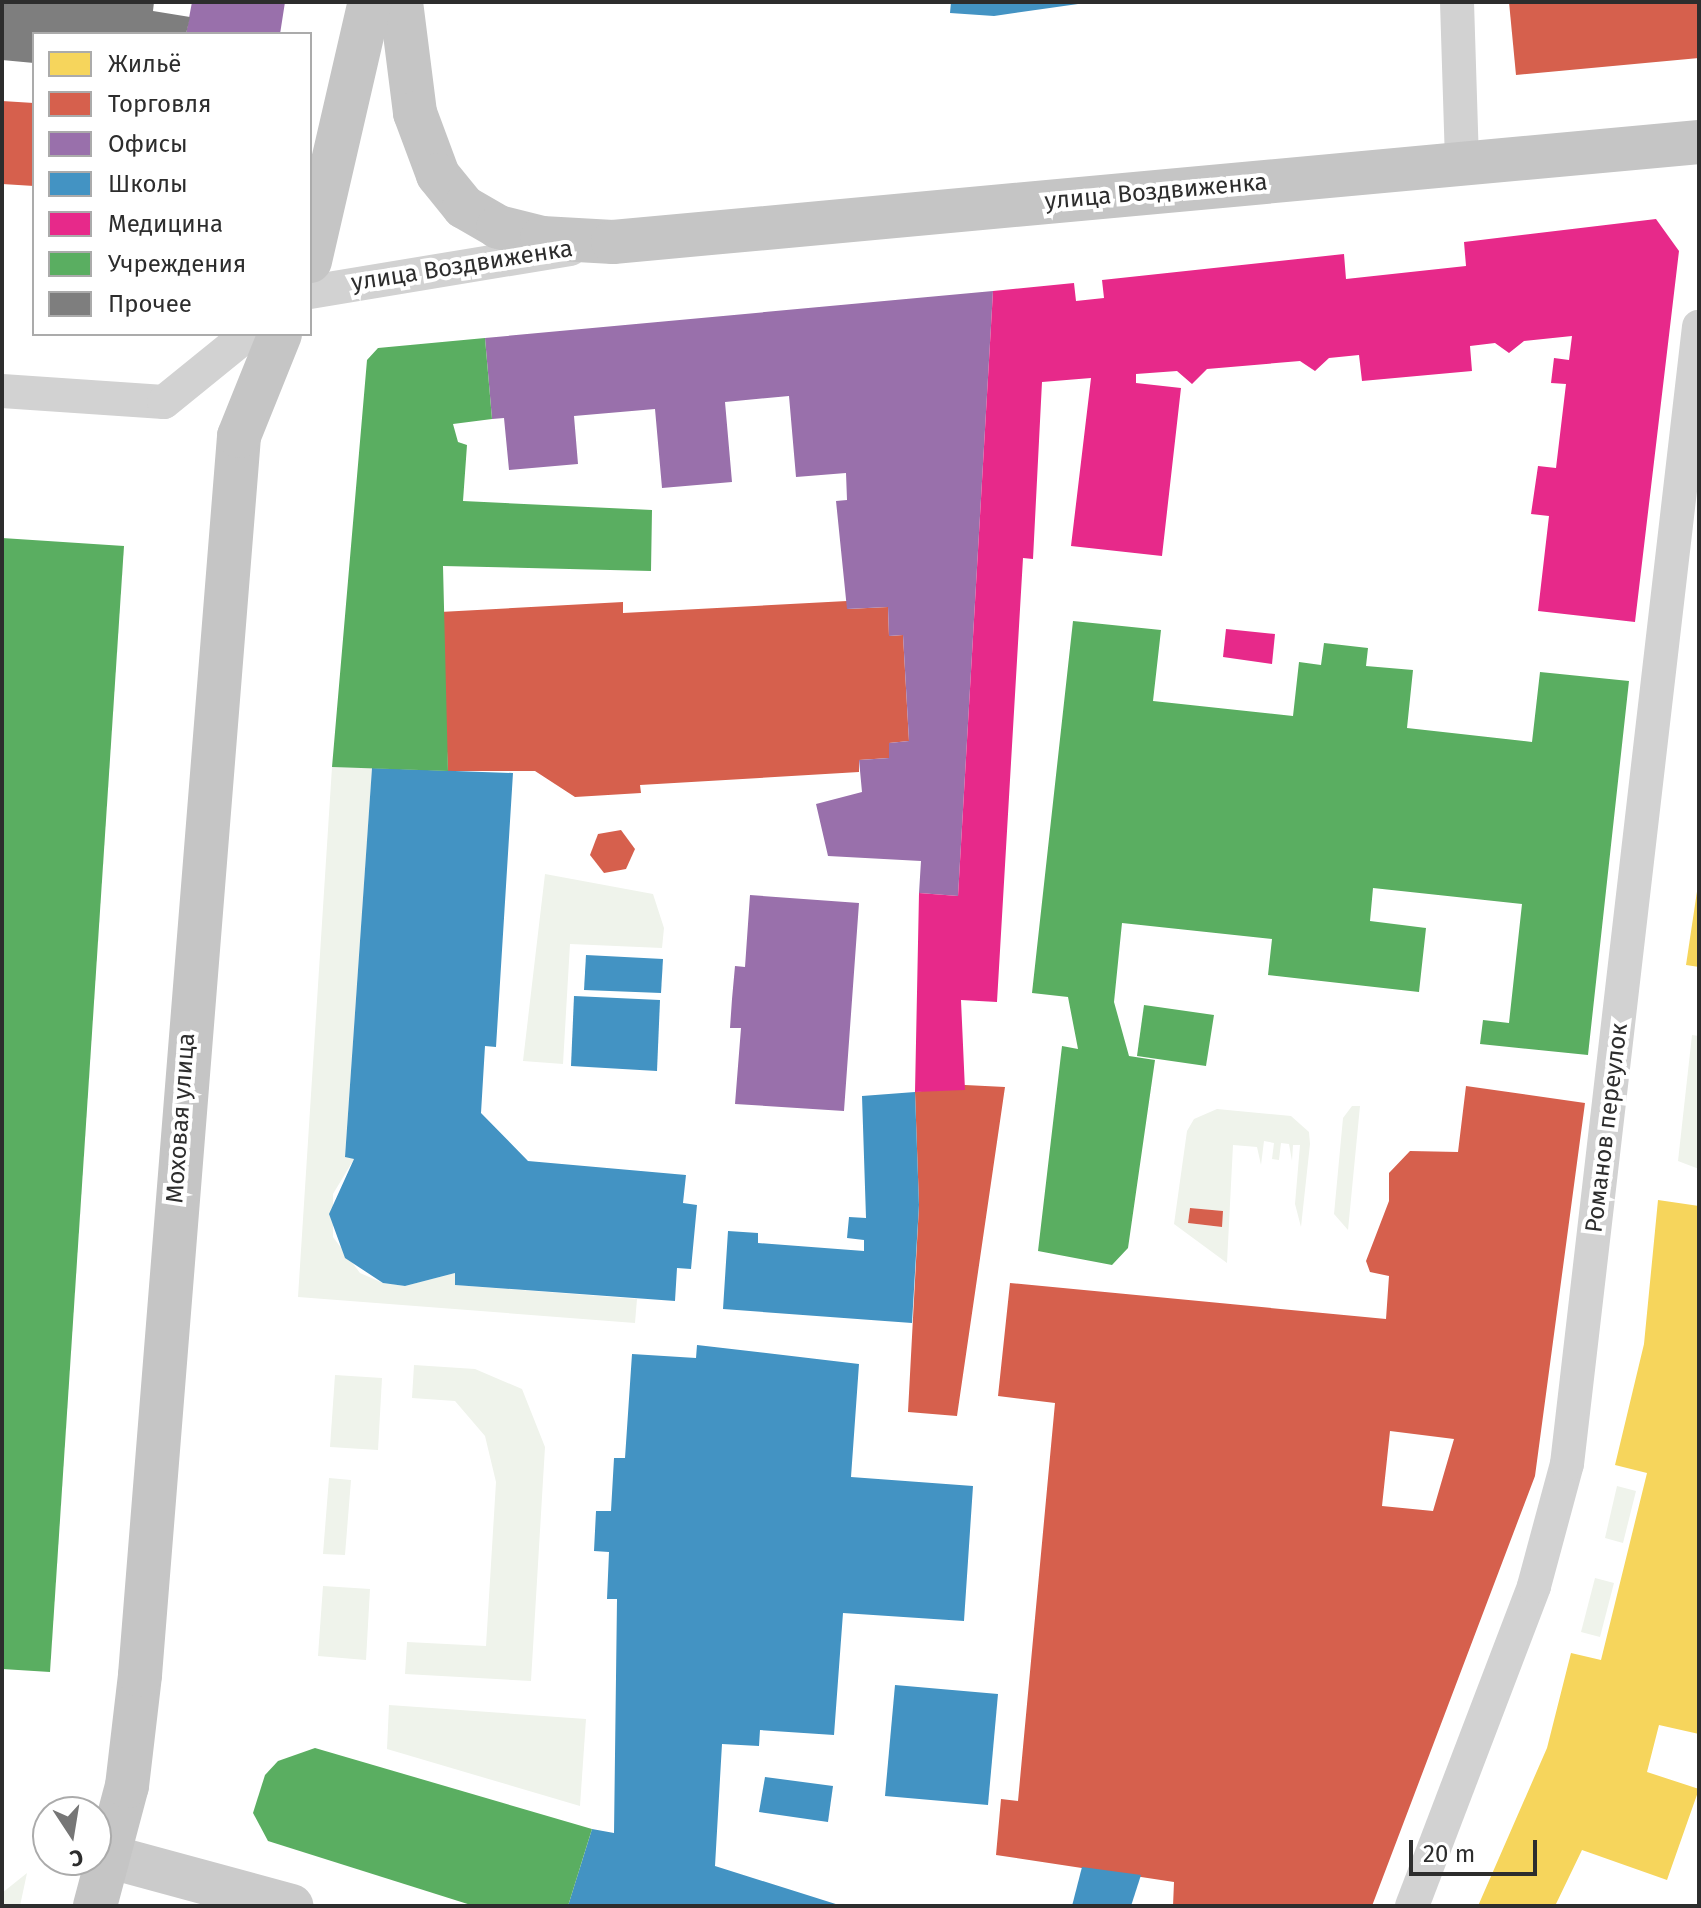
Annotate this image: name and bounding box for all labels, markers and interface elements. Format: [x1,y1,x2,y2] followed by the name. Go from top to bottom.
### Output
[32,32,312,336] legend
[108,50,181,78] text: Жильё
[108,90,211,118] text: Торговля
[108,130,188,158] text: Офисы
[1043,168,1269,216] street label: улица Воздвиженка
[108,170,188,198] text: Школы
[108,210,223,238] text: Медицина
[349,234,575,298] street label: улица Воздвиженка
[108,250,246,278] text: Учреждения
[108,290,192,318] text: Прочее
[1580,1022,1634,1234] street label: Романов переулок
[161,1032,201,1204] street label: Моховая улица
[32,1796,112,1876] north arrow
[1413,1824,1541,1874] scale bar
[1423,1840,1475,1868] text: 20 m
[68,1843,86,1873] text: С

